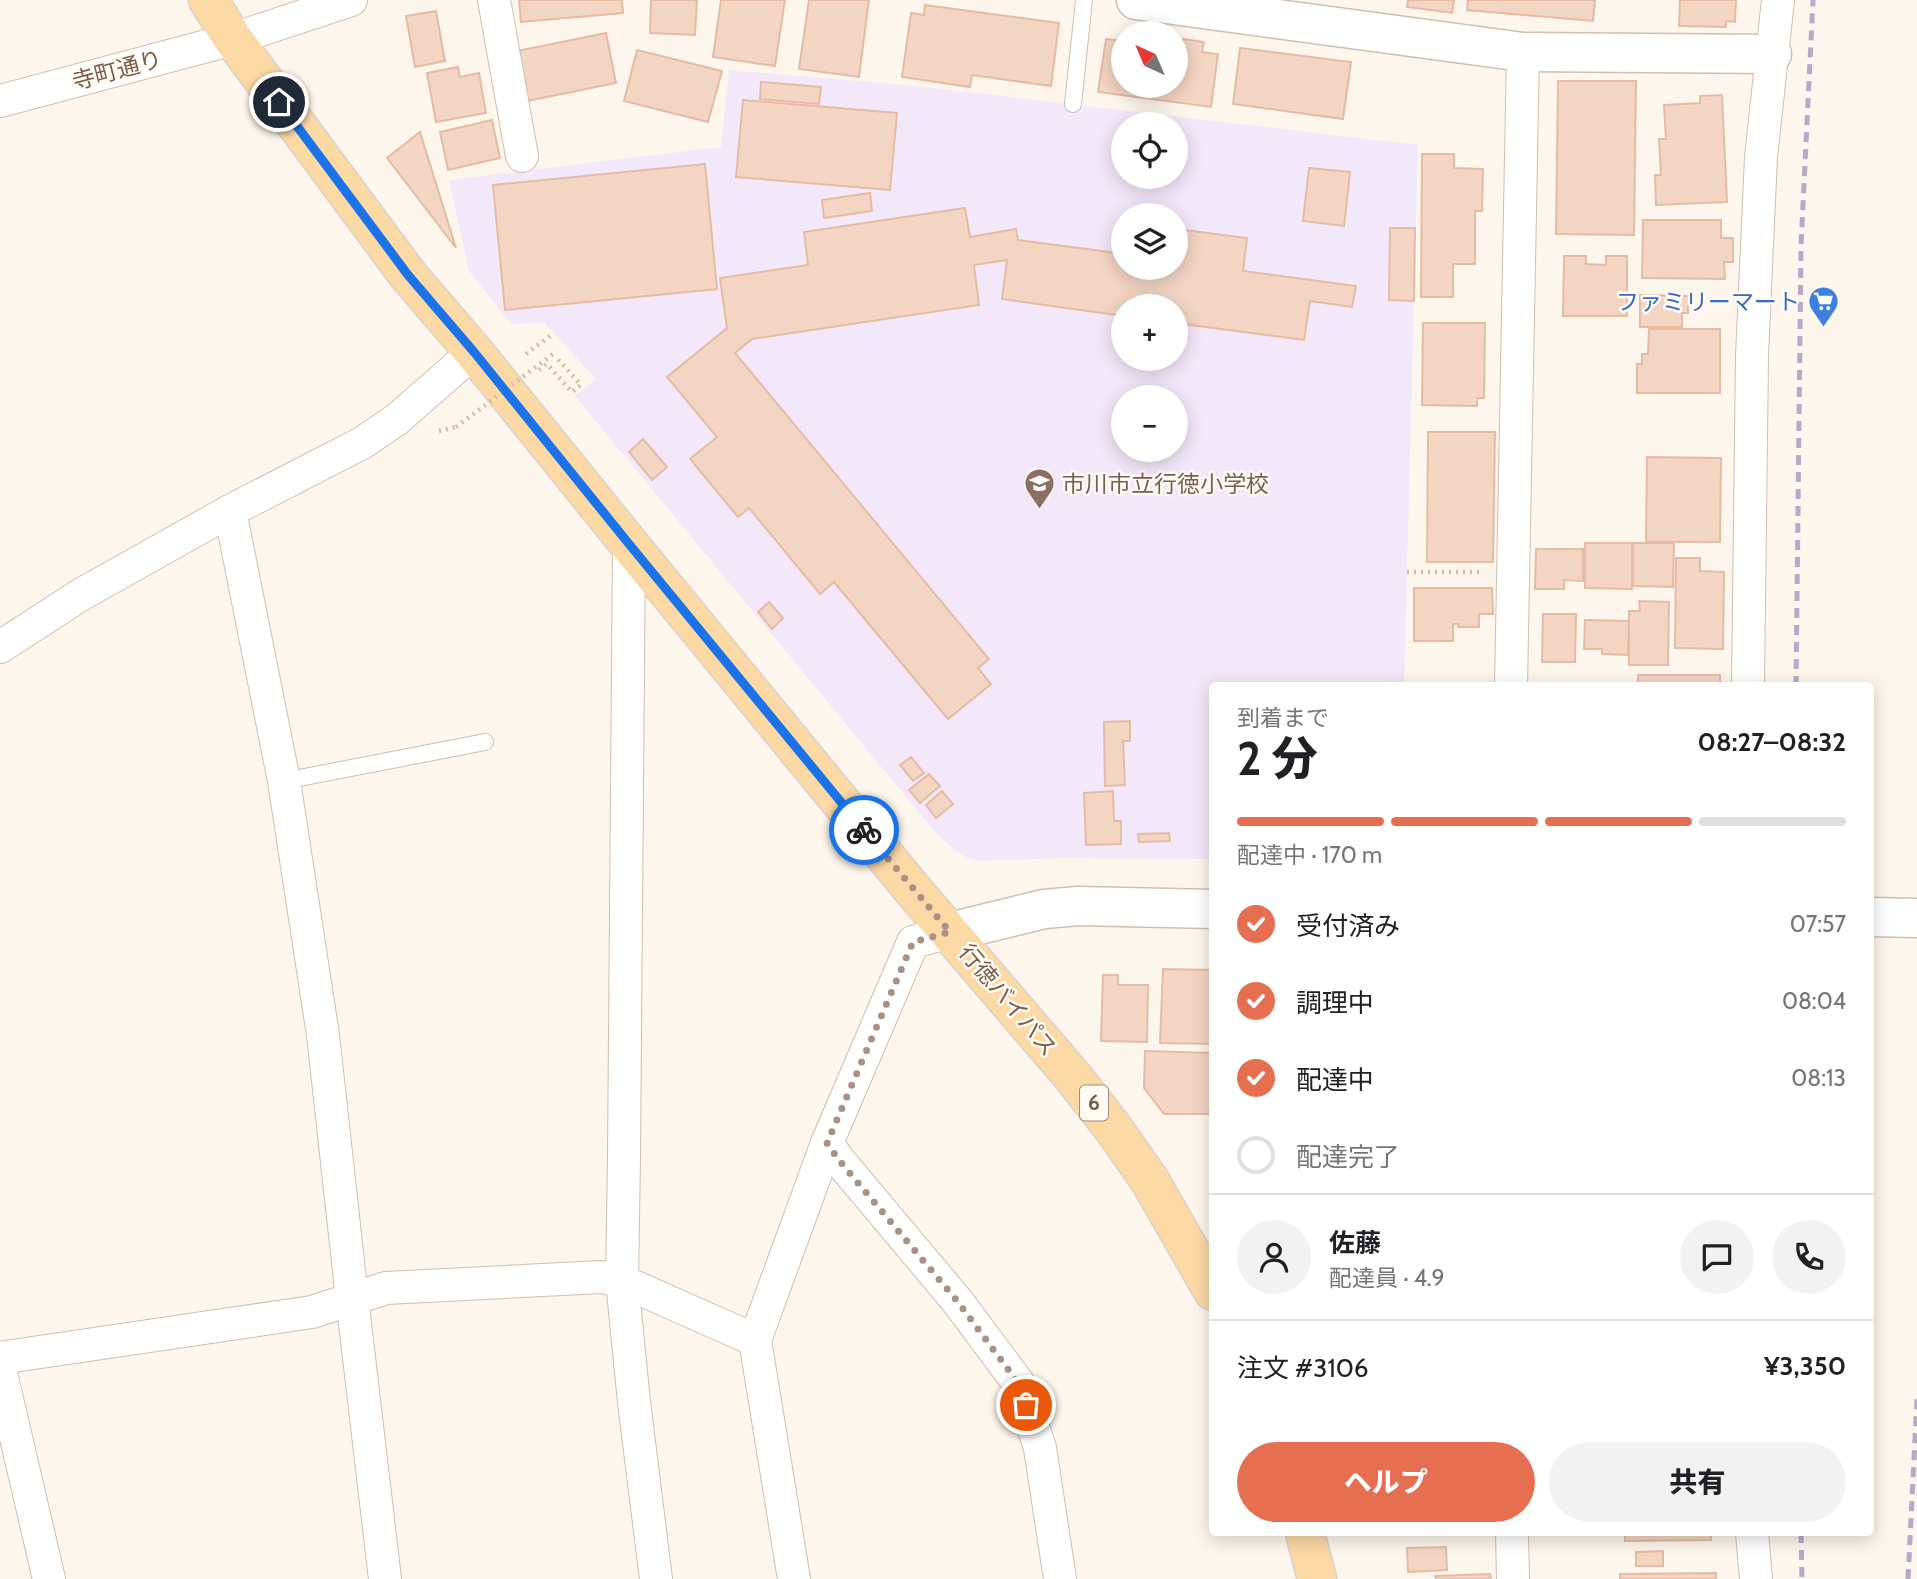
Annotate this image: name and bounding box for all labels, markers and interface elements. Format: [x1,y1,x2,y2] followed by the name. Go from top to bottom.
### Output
[1111,21,1188,98] north arrow
[1111,21,1188,462] map controls
[69,45,165,95] street label: 寺町通り
[249,72,309,132] pin
[260,83,298,121] icon: home
[1111,112,1188,189] button: locate
[1111,203,1188,280] button: layers
[1806,285,1840,329] supermarket icon: ファミリーマート
[1616,288,1800,316] place label: ファミリーマート
[1111,294,1188,371] button: +
[1111,385,1188,462] button: −
[1022,467,1056,511] school or university icon: 市川市立行徳小学校
[1062,470,1269,498] place label: 市川市立行徳小学校
[1237,704,1329,732] text: 到着まで
[1698,726,1846,758] text: 08:27–08:32
[1237,731,1318,787] text: 2 分
[829,795,899,865] courier
[845,811,883,849] icon: bike
[1237,841,1382,869] text: 配達中 · 170 m
[1237,905,1275,943] icon: check
[1296,910,1400,942] text: 受付済み
[1790,910,1846,938] text: 07:57
[953,938,1063,1062] street label: 行徳バイパス
[1237,982,1275,1020] icon: check
[1296,987,1374,1019] text: 調理中
[1782,987,1846,1015] text: 08:04
[1237,1059,1275,1097] icon: check
[1296,1064,1374,1096] text: 配達中
[1791,1064,1846,1092] text: 08:13
[1080,1086,1108,1120] road number: 6
[1296,1141,1400,1173] text: 配達完了
[1237,1220,1311,1294] button: person
[1680,1220,1754,1294] button: chat
[1772,1220,1846,1294] button: phone
[1329,1227,1381,1259] text: 佐藤
[1329,1264,1445,1292] text: 配達員 · 4.9
[1764,1350,1846,1382] text: ¥3,350
[1237,1352,1369,1384] text: 注文 #3106
[996,1375,1056,1435] pin
[1007,1386,1045,1424] icon: bag
[1237,1442,1535,1522] button: ヘルプ
[1549,1442,1846,1522] button: 共有

